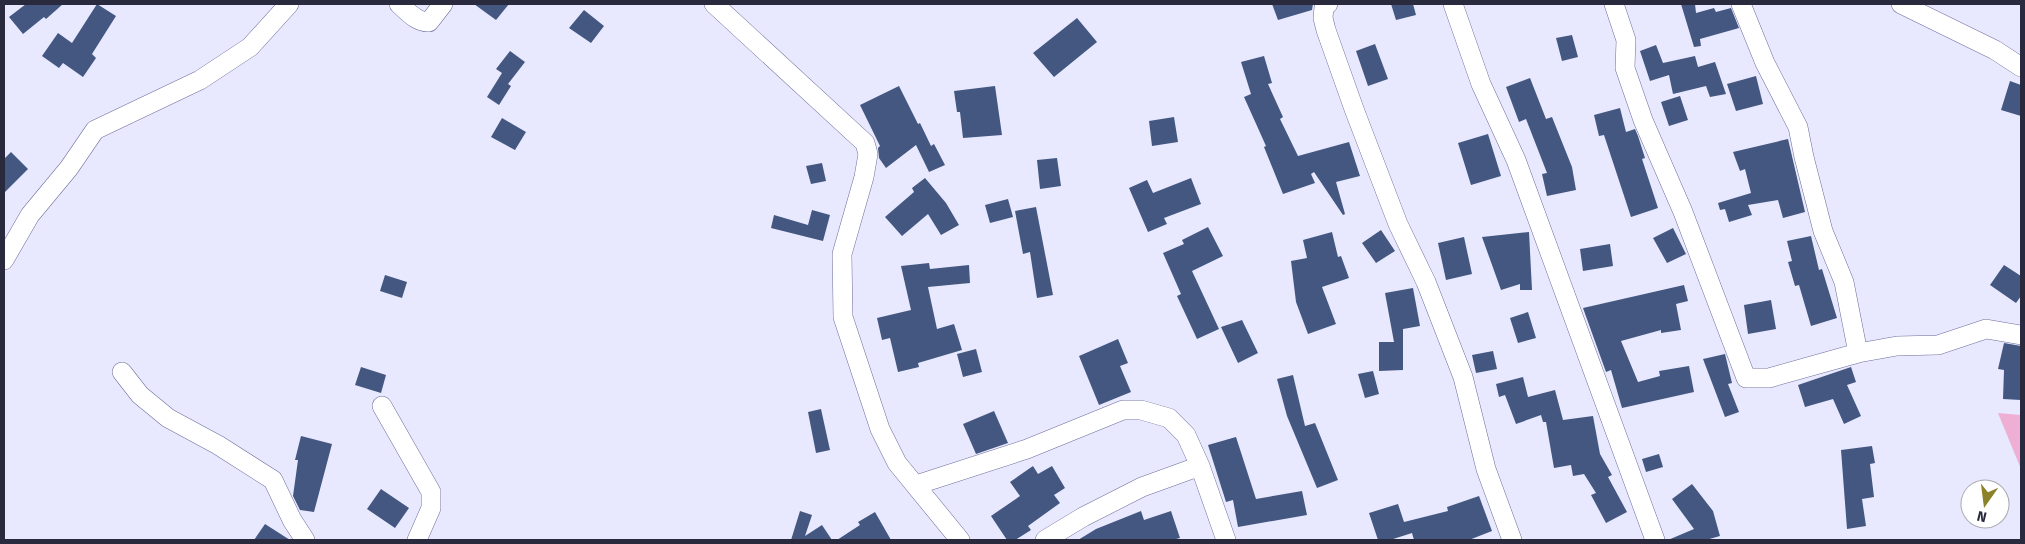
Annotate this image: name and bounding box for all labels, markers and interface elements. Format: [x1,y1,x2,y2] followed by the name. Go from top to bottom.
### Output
[1960,479,2010,529] north arrow
[1975,507,1989,526] text: N

